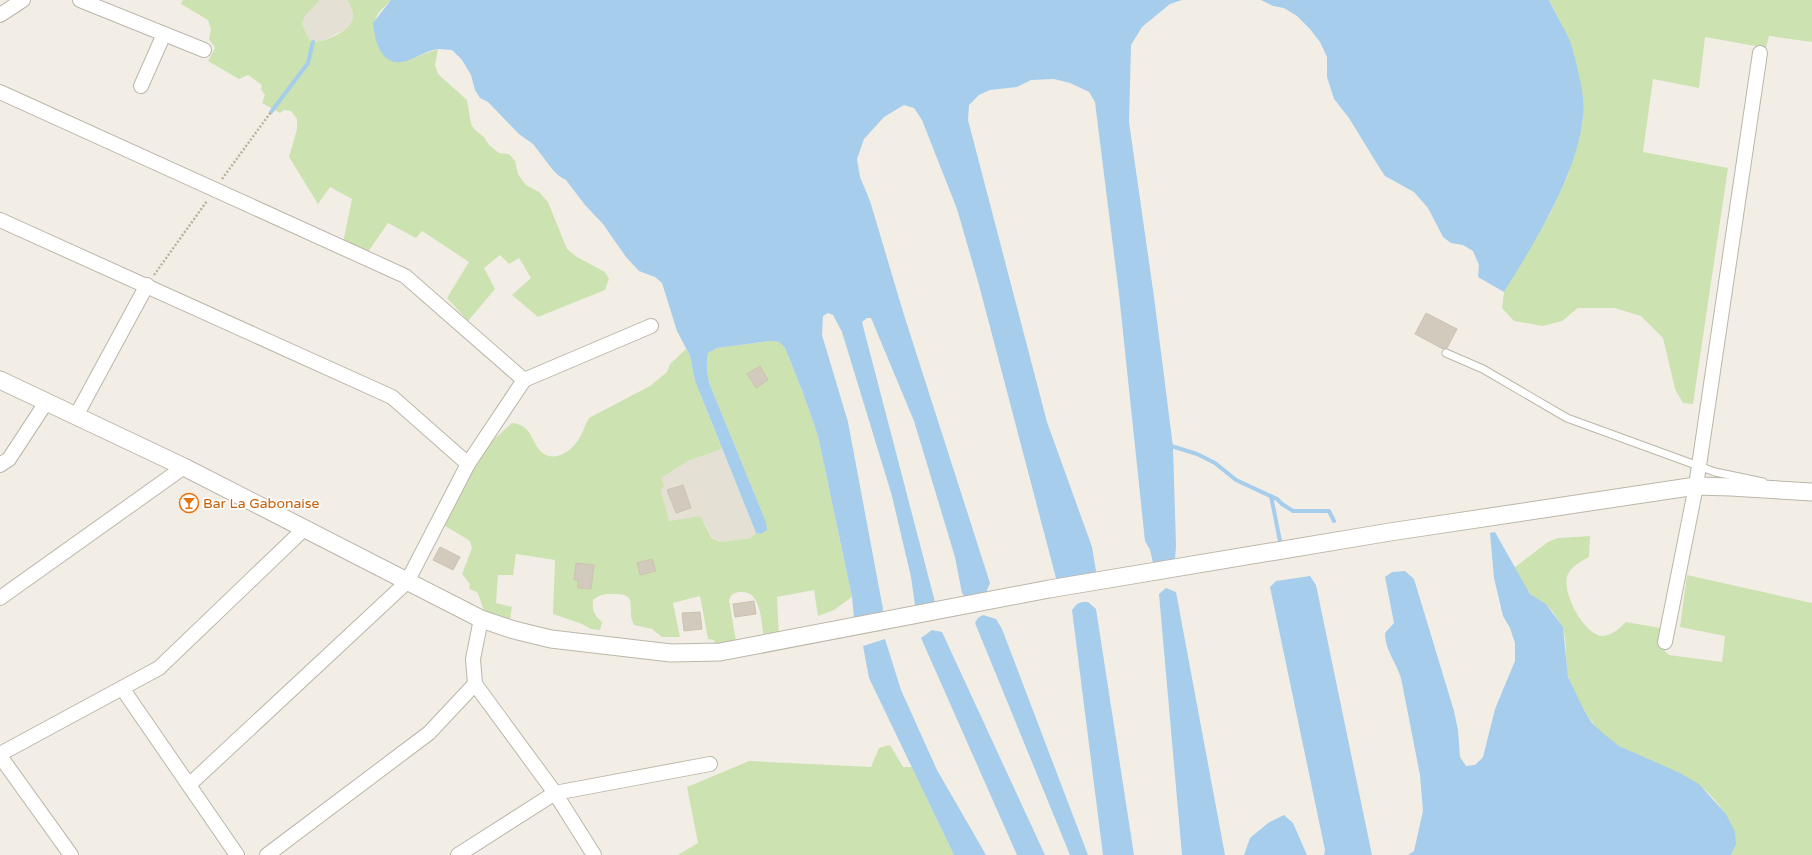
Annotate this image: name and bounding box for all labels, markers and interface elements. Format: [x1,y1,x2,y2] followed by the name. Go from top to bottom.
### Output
[178,492,200,514] bar icon: Bar La Gabonaise
[203,495,320,512] place label: Bar La Gabonaise

